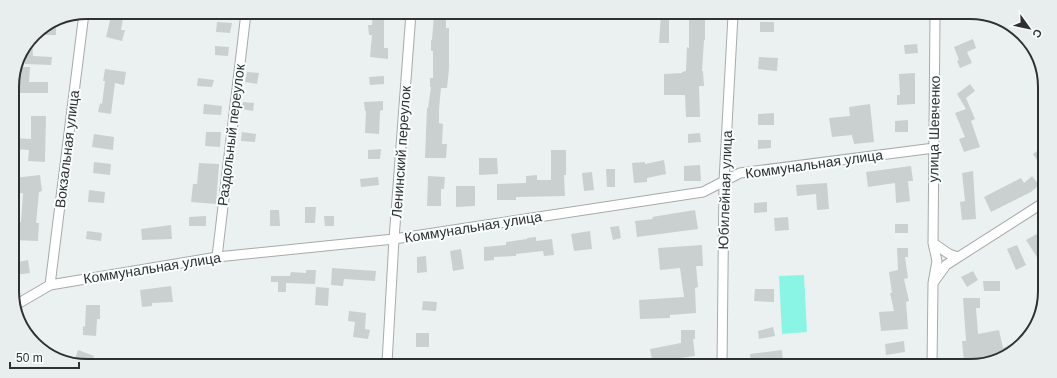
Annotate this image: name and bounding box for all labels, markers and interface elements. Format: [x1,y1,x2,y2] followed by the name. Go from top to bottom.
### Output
[1009,8,1049,48] north arrow
[1030,27,1045,40] text: С
[214,62,248,207] street label: Раздольный переулок
[925,75,943,182] street label: улица Шевченко
[388,84,414,219] street label: Ленинский переулок
[52,89,82,209] street label: Вокзальная улица
[715,130,735,250] street label: Юбилейная улица
[744,146,884,182] street label: Коммунальная улица
[403,208,543,246] street label: Коммунальная улица
[82,249,222,287] street label: Коммунальная улица
[10,344,79,370] scale bar
[16,351,43,365] text: 50 m

